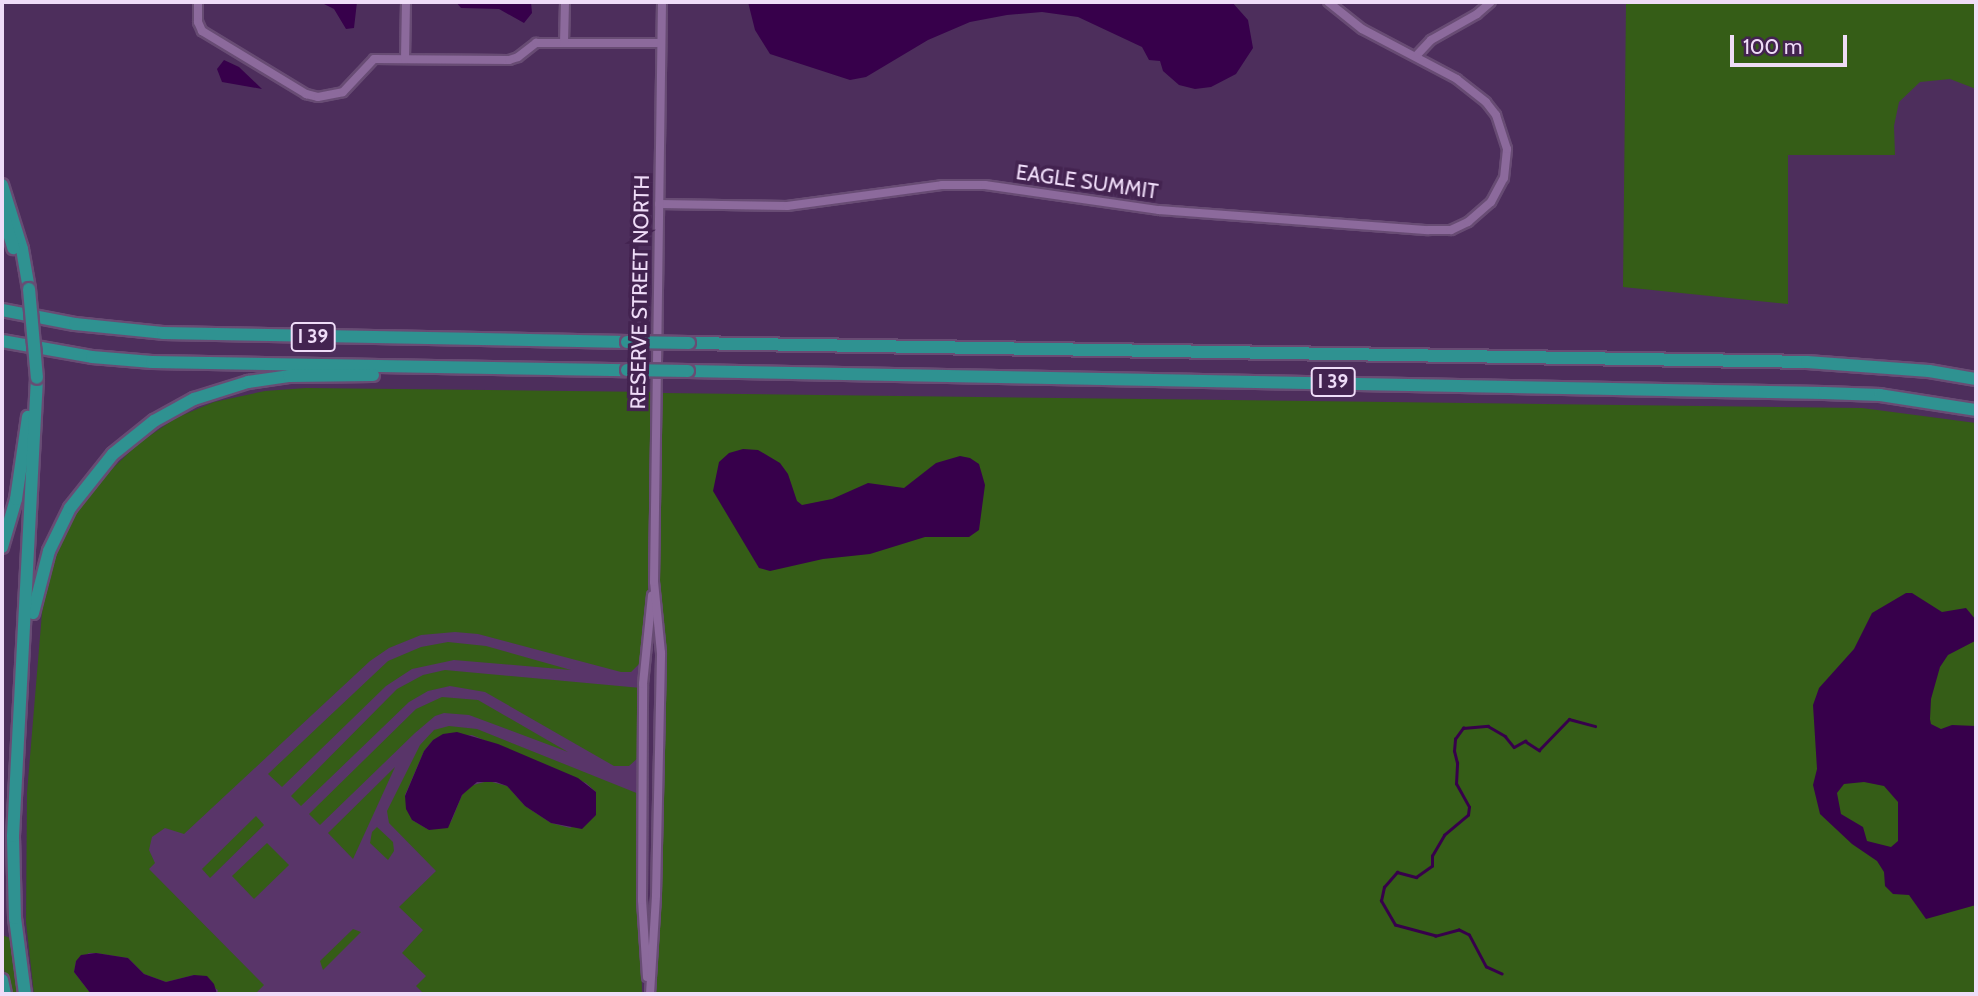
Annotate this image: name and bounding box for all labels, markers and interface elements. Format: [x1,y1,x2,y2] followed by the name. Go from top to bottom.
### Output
[1733,21,1850,65] scale bar
[1743,34,1802,59] text: 100 m
[1014,160,1160,204] street label: EAGLE SUMMIT
[625,175,655,409] street label: RESERVE STREET NORTH
[290,322,336,352] road number: I 39
[1310,366,1356,398] road number: I 39

